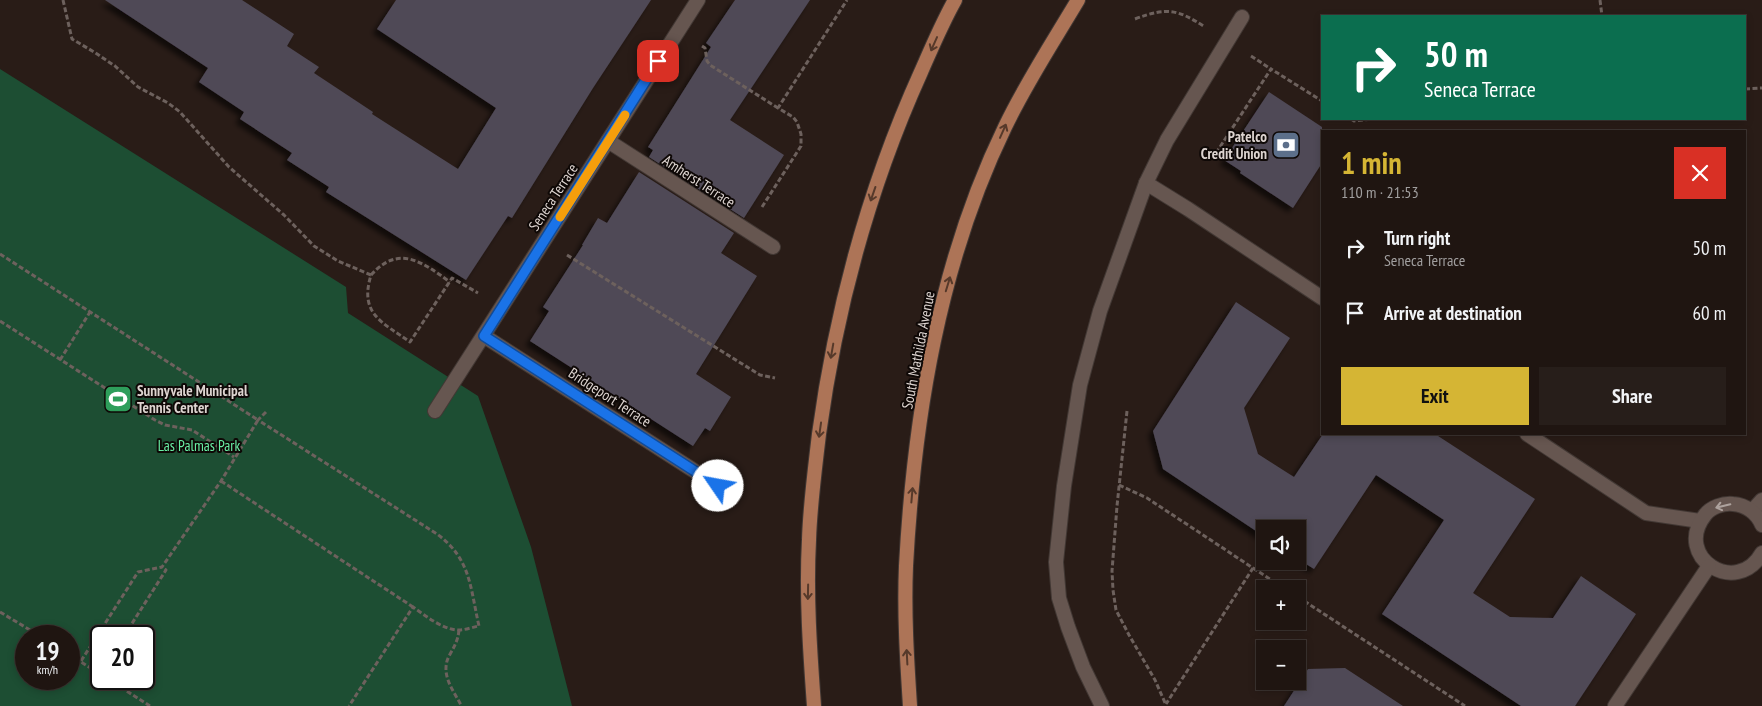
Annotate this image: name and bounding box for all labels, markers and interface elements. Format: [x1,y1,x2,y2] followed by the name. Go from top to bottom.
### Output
[1424,31,1488,77] text: 50 m
[1341,35,1406,100] icon: right
[928,36,938,51] one-way arrow
[637,40,679,82] pin
[644,47,672,75] icon: arrive
[1424,75,1536,103] text: Seneca Terrace
[999,124,1009,139] one-way arrow
[1201,127,1267,163] place label: Patelco Credit Union
[1271,130,1301,160] bank icon: Patelco Credit Union
[1341,143,1402,182] text: 1 min
[1674,147,1726,199] button: close
[659,151,739,211] street label: Amherst Terrace
[524,160,582,234] street label: Seneca Terrace
[1341,182,1419,202] text: 110 m · 21:53
[868,186,877,201] one-way arrow
[1384,226,1450,250] text: Turn right
[1341,234,1369,262] icon: right
[1693,236,1726,260] text: 50 m
[1384,250,1465,270] text: Seneca Terrace
[944,276,954,292] one-way arrow
[897,290,939,410] street label: South Mathilda Avenue
[1341,299,1369,327] icon: arrive
[1384,301,1522,325] text: Arrive at destination
[1693,301,1726,325] text: 60 m
[826,343,836,359] one-way arrow
[565,363,655,431] street label: Bridgeport Terrace
[1341,367,1529,425] button: Exit
[1539,367,1726,425] button: Share
[137,381,248,417] place label: Sunnyvale Municipal Tennis Center
[103,384,133,414] sports icon: Sunnyvale Municipal Tennis Center
[815,422,825,438] one-way arrow
[158,436,240,455] park label: Las Palmas Park
[691,459,743,511] position arrow
[908,487,917,503] one-way arrow
[1715,502,1731,511] one-way arrow
[1256,520,1306,690] map controls
[1256,520,1306,570] button: sound
[1256,580,1306,630] button: +
[803,584,813,600] one-way arrow
[90,625,155,690] speed limit sign: 20
[36,635,59,667] text: 19
[1256,640,1306,690] button: −
[903,650,912,666] one-way arrow
[37,662,58,677] text: km/h

